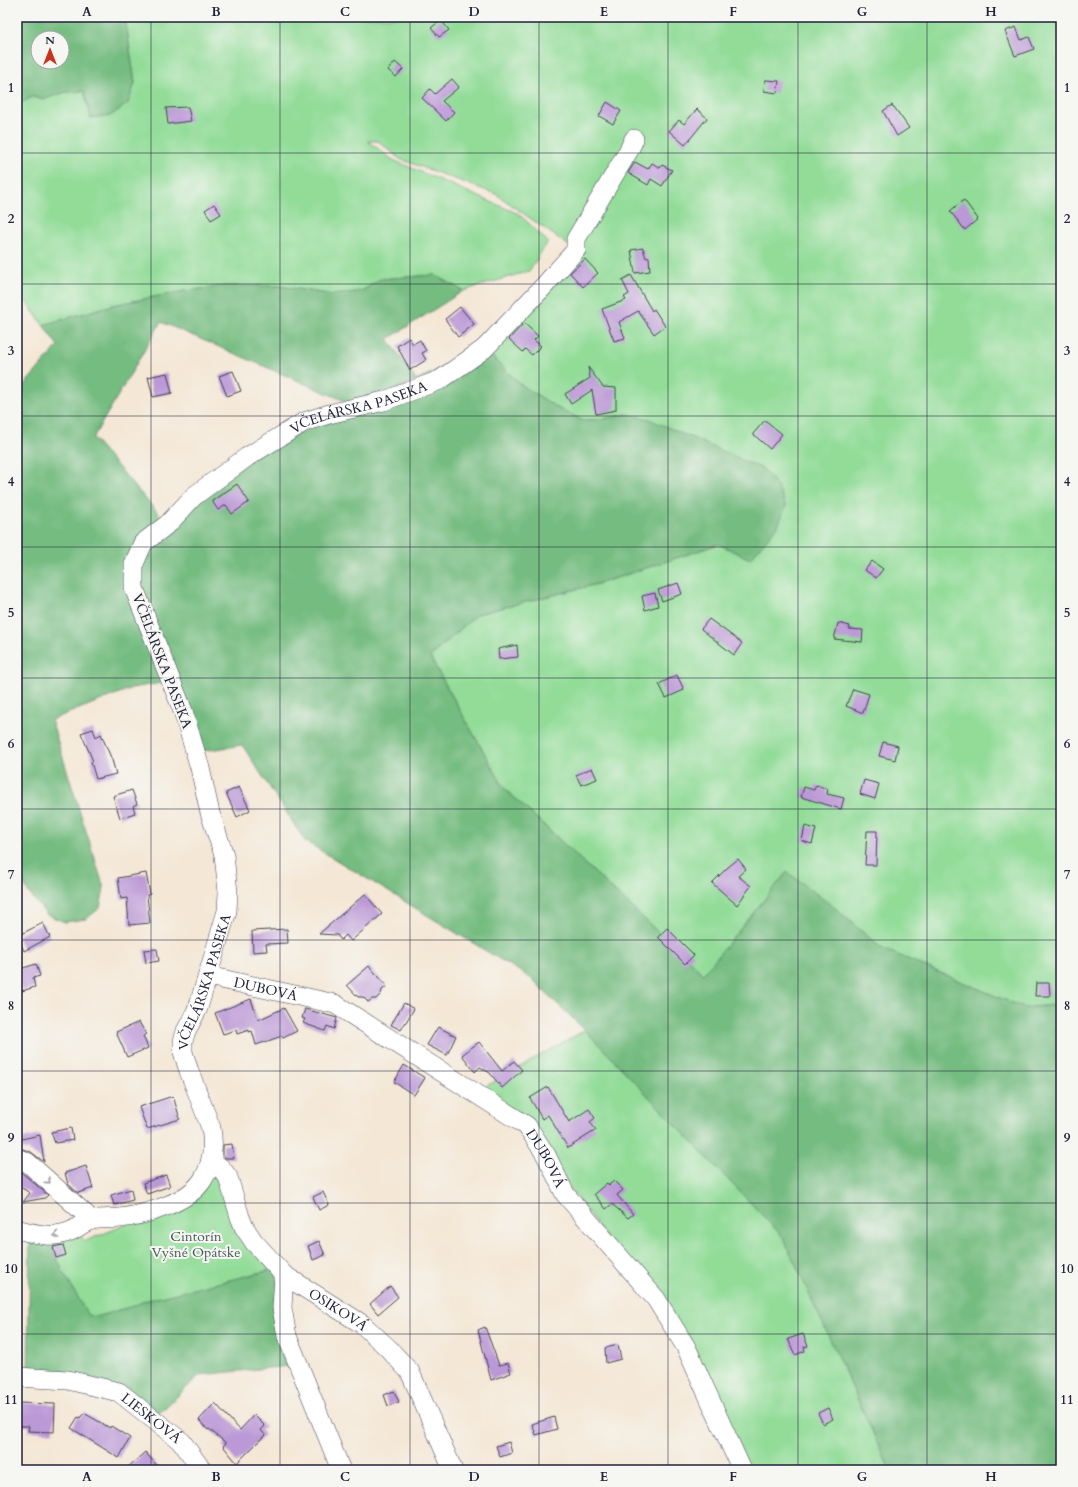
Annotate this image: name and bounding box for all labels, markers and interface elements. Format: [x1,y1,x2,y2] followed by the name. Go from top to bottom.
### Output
[82,3,92,21] text: A
[211,3,221,21] text: B
[340,3,350,21] text: C
[468,3,480,21] text: D
[600,3,608,21] text: E
[729,3,737,21] text: F
[857,3,868,21] text: G
[985,3,997,21] text: H
[30,30,70,70] north arrow
[45,33,55,48] text: N
[8,79,14,97] text: 1
[1064,79,1070,97] text: 1
[8,210,15,228] text: 2
[1064,210,1071,228] text: 2
[8,342,15,360] text: 3
[1064,342,1071,360] text: 3
[286,376,430,438] street label: VČELÁRSKA PASEKA
[8,473,15,491] text: 4
[1064,473,1071,491] text: 4
[127,591,197,731] street label: VČELÁRSKA PASEKA
[8,604,14,622] text: 5
[1064,604,1070,622] text: 5
[8,735,15,753] text: 6
[1064,735,1071,753] text: 6
[8,866,15,884] text: 7
[1064,866,1071,884] text: 7
[174,911,235,1050] street label: VČELÁRSKA PASEKA
[232,972,299,1005] street label: DUBOVÁ
[8,997,14,1015] text: 8
[1064,997,1070,1015] text: 8
[522,1125,570,1191] street label: DUBOVÁ
[8,1129,15,1147] text: 9
[1064,1129,1071,1147] text: 9
[43,1176,51,1183] one-way arrow
[152,1227,241,1262] park label: Cintorín Vyšné Opátske
[53,1230,59,1239] one-way arrow
[4,1260,18,1278] text: 10
[1060,1260,1074,1278] text: 10
[305,1283,373,1335] street label: OSIKOVÁ
[118,1388,186,1448] street label: LIESKOVÁ
[4,1391,18,1409] text: 11
[1060,1391,1074,1409] text: 11
[82,1468,92,1486] text: A
[211,1468,221,1486] text: B
[340,1468,350,1486] text: C
[468,1468,480,1486] text: D
[600,1468,608,1486] text: E
[729,1468,737,1486] text: F
[857,1468,868,1486] text: G
[985,1468,997,1486] text: H

